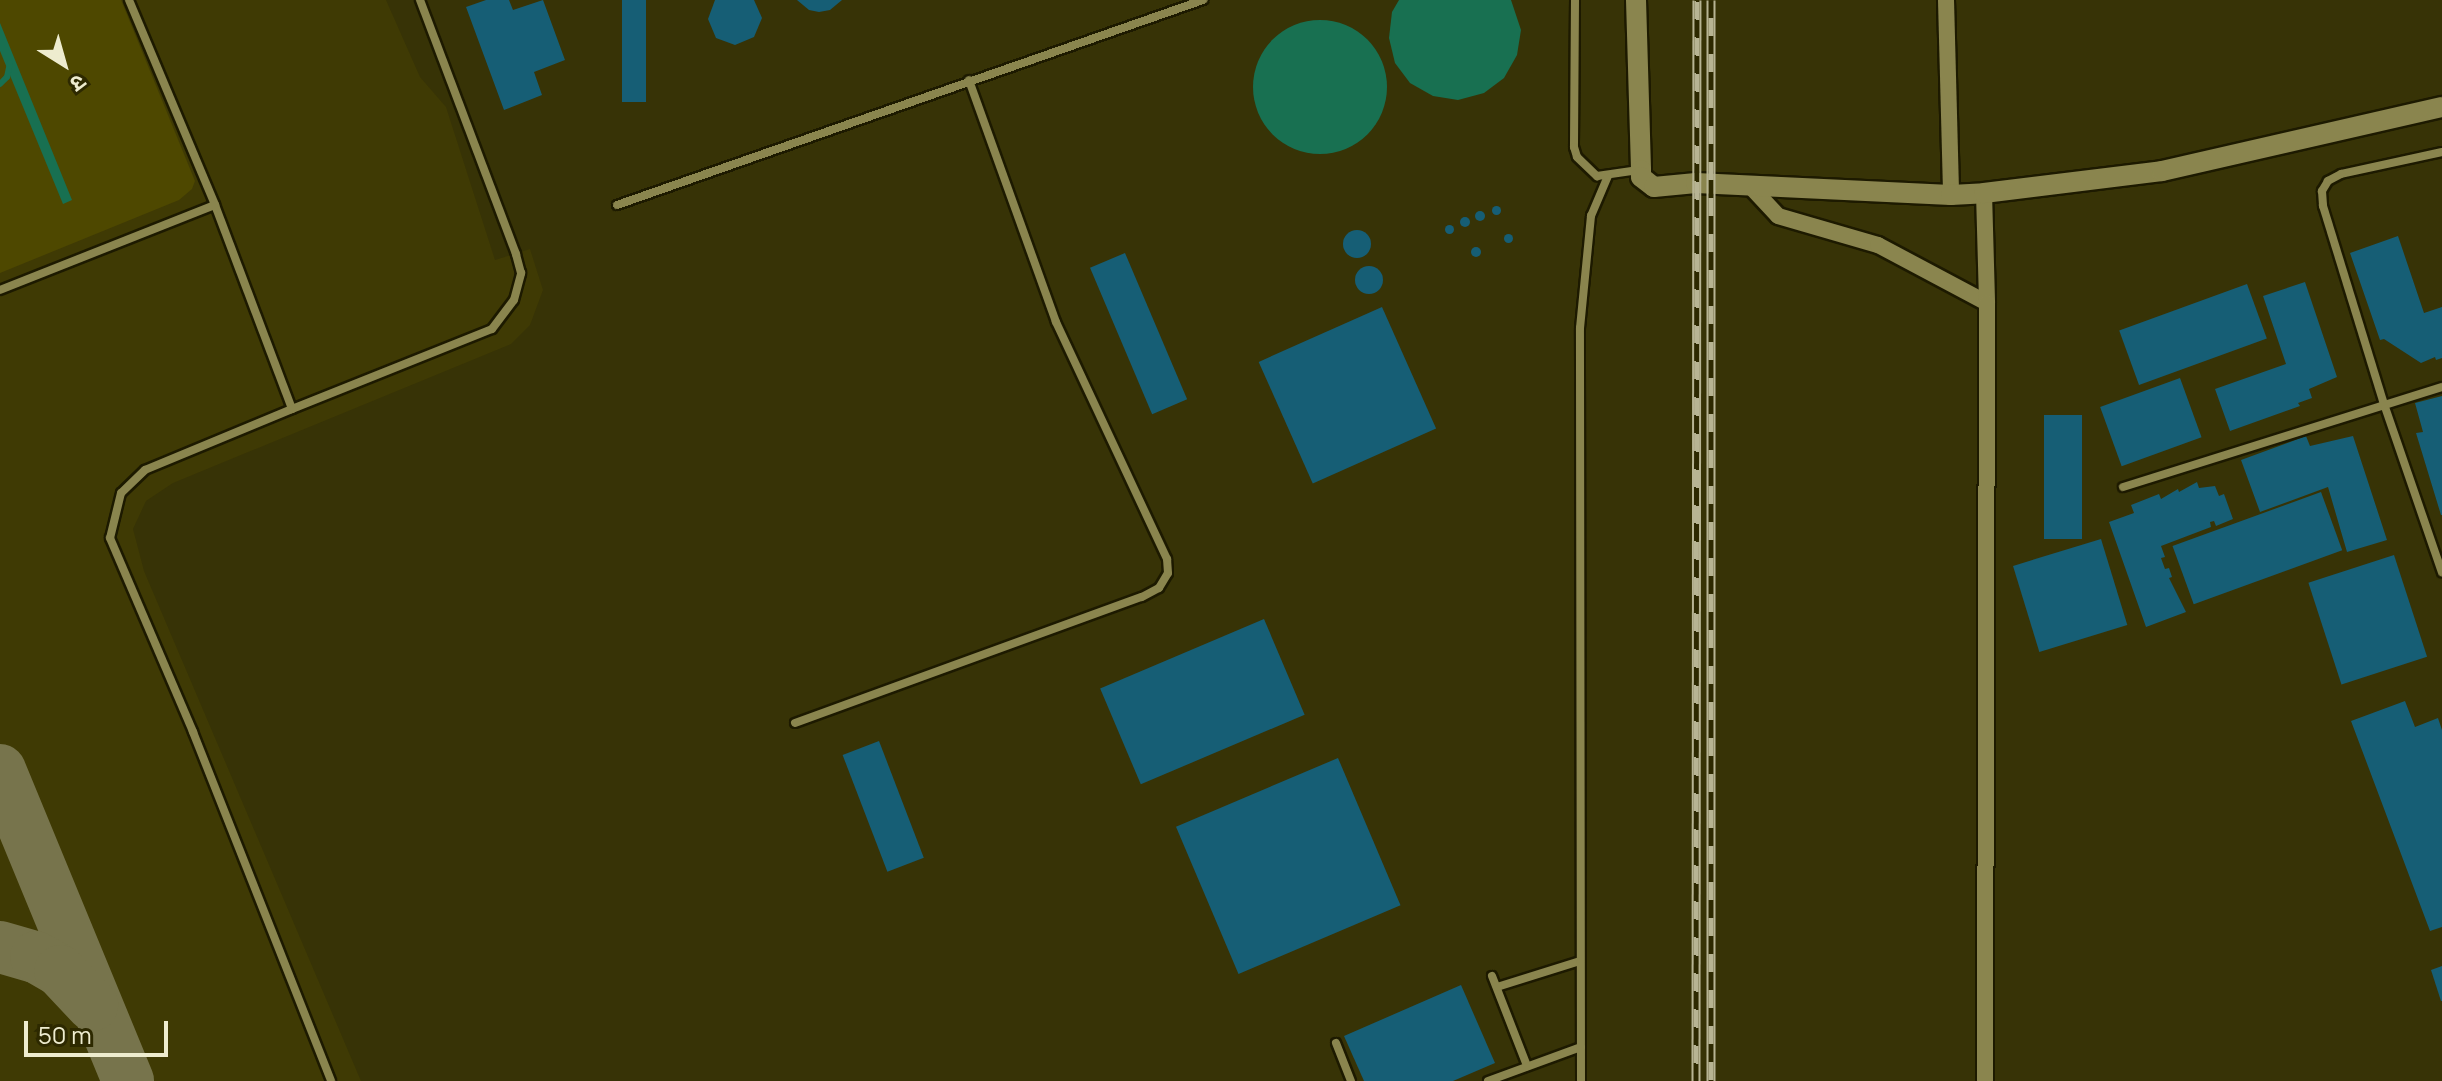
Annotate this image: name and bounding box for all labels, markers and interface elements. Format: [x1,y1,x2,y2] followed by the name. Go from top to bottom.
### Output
[24,24,104,104] north arrow
[64,67,93,99] text: उ
[28,1005,172,1055] scale bar
[38,1018,92,1051] text: 50 m

